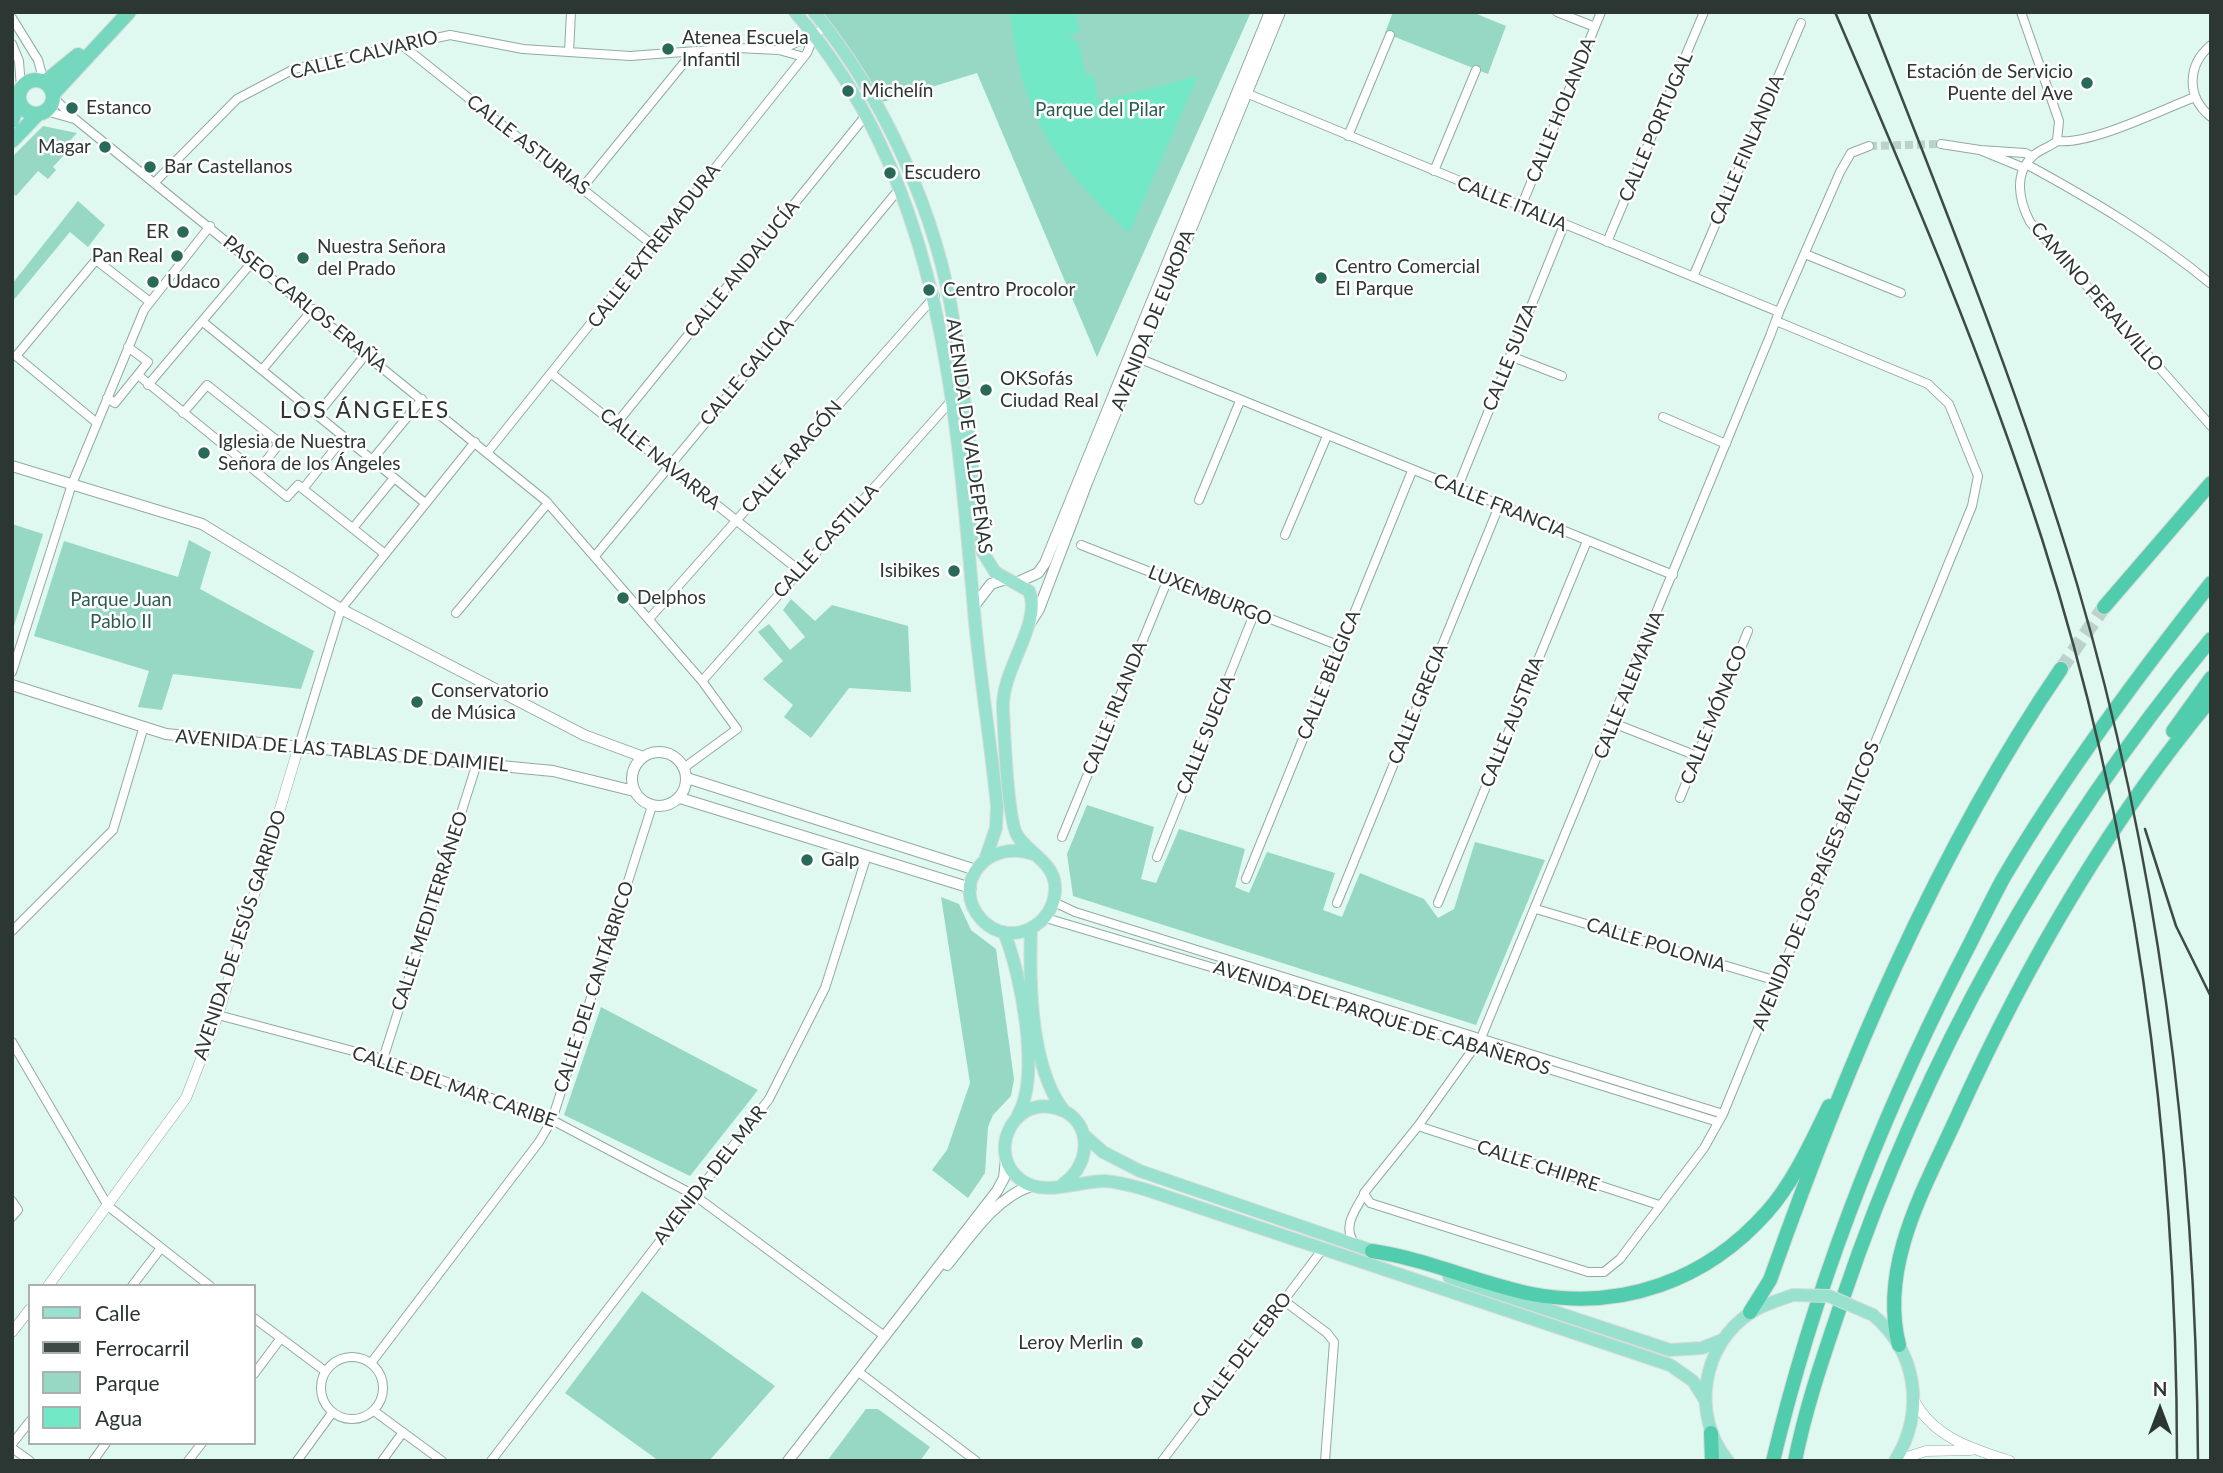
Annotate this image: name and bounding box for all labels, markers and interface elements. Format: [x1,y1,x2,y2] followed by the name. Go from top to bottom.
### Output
[288,26,440,84] street label: CALLE CALVARIO
[682,27,809,71] place label: Atenea Escuela Infantil
[1521,34,1601,186] street label: CALLE HOLANDA
[660,41,676,57] marker: Atenea Escuela Infantil
[1614,49,1698,205] street label: CALLE PORTUGAL
[1906,61,2073,105] place label: Estación de Servicio Puente del Ave
[1705,71,1789,229] street label: CALLE FINLANDIA
[2079,75,2095,91] marker: Estación de Servicio Puente del Ave
[862,80,933,102] place label: Michelín
[840,83,856,99] marker: Michelín
[462,90,594,200] street label: CALLE ASTURIAS
[86,97,152,119] place label: Estanco
[1035,99,1165,121] park label: Parque del Pilar
[64,100,80,116] marker: Estanco
[38,136,91,158] place label: Magar
[97,139,113,155] marker: Magar
[164,156,293,178] place label: Bar Castellanos
[142,159,158,175] marker: Bar Castellanos
[583,159,725,333] street label: CALLE EXTREMADURA
[904,162,981,184] place label: Escudero
[882,165,898,181] marker: Escudero
[1454,172,1570,236] street label: CALLE ITALIA
[680,196,804,342] street label: CALLE ANDALUCÍA
[2026,218,2168,376] street label: CAMINO PERALVILLO
[146,221,169,243] place label: ER
[175,224,191,240] marker: ER
[1106,226,1200,414] street label: AVENIDA DE EUROPA
[218,231,392,377] street label: PASEO CARLOS ERAÑA
[317,236,446,280] place label: Nuestra Señora del Prado
[92,245,163,267] place label: Pan Real
[169,248,185,264] marker: Pan Real
[295,250,311,266] marker: Nuestra Señora del Prado
[1335,256,1480,300] place label: Centro Comercial El Parque
[1313,270,1329,286] marker: Centro Comercial El Parque
[167,271,220,293] place label: Udaco
[145,274,161,290] marker: Udaco
[943,279,1075,301] place label: Centro Procolor
[921,282,937,298] marker: Centro Procolor
[1478,300,1542,414] street label: CALLE SUIZA
[695,314,799,430] street label: CALLE GALICIA
[941,317,997,555] street label: AVENIDA DE VALDEPEÑAS
[1000,368,1099,412] place label: OKSofás Ciudad Real
[978,382,994,398] marker: OKSofás Ciudad Real
[737,396,847,518] street label: CALLE ARAGÓN
[281,397,449,425] district label: LOS ÁNGELES
[595,403,725,515] street label: CALLE NAVARRA
[218,431,401,475] place label: Iglesia de Nuestra Señora de los Ángeles
[196,445,212,461] marker: Iglesia de Nuestra Señora de los Ángeles
[1430,469,1570,543] street label: CALLE FRANCIA
[769,479,883,603] street label: CALLE CASTILLA
[880,560,940,582] place label: Isibikes
[1145,561,1275,631] street label: LUXEMBURGO
[946,563,962,579] marker: Isibikes
[637,587,706,609] place label: Delphos
[70,589,172,633] park label: Parque Juan Pablo II
[615,590,631,606] marker: Delphos
[1293,607,1365,743] street label: CALLE BÉLGICA
[1589,608,1669,762] street label: CALLE ALEMANIA
[1078,638,1152,778] street label: CALLE IRLANDA
[1383,640,1453,768] street label: CALLE GRECIA
[1676,642,1752,788] street label: CALLE MÓNACO
[1475,653,1549,791] street label: CALLE AUSTRIA
[1172,672,1240,798] street label: CALLE SUECIA
[431,680,549,724] place label: Conservatorio de Música
[409,694,425,710] marker: Conservatorio de Música
[174,725,510,777] street label: AVENIDA DE LAS TABLAS DE DAIMIEL
[1747,738,1885,1034] street label: AVENIDA DE LOS PAÍSES BÁLTICOS
[189,807,291,1063] street label: AVENIDA DE JESÚS GARRIDO
[387,808,473,1014] street label: CALLE MEDITERRÁNEO
[821,849,859,871] place label: Galp
[799,852,815,868] marker: Galp
[549,878,639,1096] street label: CALLE DEL CANTÁBRICO
[1584,913,1728,977] street label: CALLE POLONIA
[1211,956,1553,1080] street label: AVENIDA DEL PARQUE DE CABAÑEROS
[349,1041,559,1133] street label: CALLE DEL MAR CARIBE
[649,1101,771,1249] street label: AVENIDA DEL MAR
[1474,1135,1602,1197] street label: CALLE CHIPRE
[28,1284,256,1445] legend
[1187,1288,1297,1422] street label: CALLE DEL EBRO
[95,1300,140,1325] text: Calle
[1018,1332,1123,1354] place label: Leroy Merlin
[95,1335,190,1360] text: Ferrocarril
[1129,1335,1145,1351] marker: Leroy Merlin
[95,1370,160,1395] text: Parque
[2125,1375,2195,1445] north arrow
[2153,1377,2167,1400] text: N
[95,1405,142,1430] text: Agua

